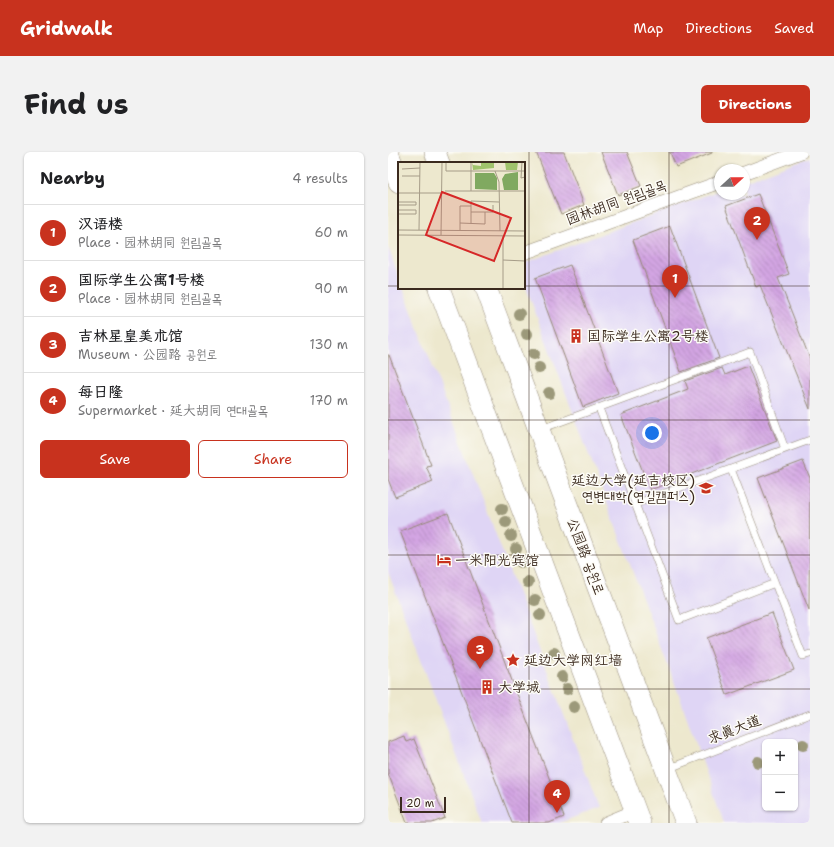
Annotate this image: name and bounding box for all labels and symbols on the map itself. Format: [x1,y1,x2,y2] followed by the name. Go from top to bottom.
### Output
[398,162,525,289] inset map
[714,164,750,200] north arrow
[563,175,669,229] street label: 园林胡同 원림골목
[744,207,770,240] pin: 2
[662,265,688,298] pin: 1
[587,327,709,345] place label: 国际学生公寓2号楼
[568,328,584,344] building icon: 国际学生公寓2号楼
[642,423,662,443] your location
[571,471,695,505] place label: 延边大学(延吉校区) 연변대학(연길캠퍼스)
[698,480,714,496] school or university icon: 延边大学(延吉校区) 연변대학(연길캠퍼스)
[563,515,609,597] street label: 公园路 공원로
[455,551,539,569] place label: 一米阳光宾馆
[436,552,452,568] hotel icon: 一米阳光宾馆
[467,636,493,669] pin: 3
[524,651,622,669] place label: 延边大学网红墙
[505,652,521,668] place icon: 延边大学网红墙
[498,678,540,696] place label: 大学城
[479,679,495,695] building icon: 大学城
[705,711,763,747] street label: 求真大道
[544,780,570,813] pin: 4
[400,795,446,814] scale bar

